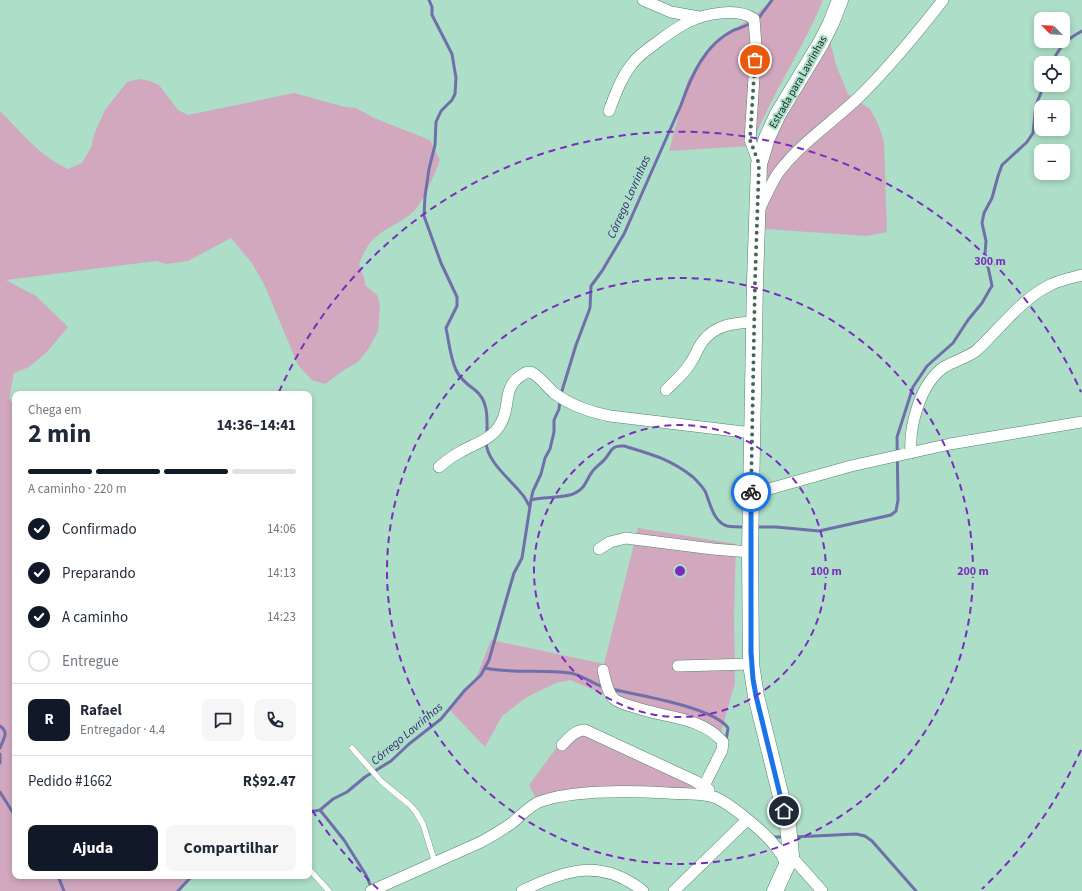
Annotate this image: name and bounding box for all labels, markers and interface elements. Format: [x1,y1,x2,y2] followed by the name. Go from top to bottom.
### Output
[1034,12,1070,48] north arrow
[1034,12,1070,180] map controls
[765,33,831,131] street label: Estrada para Lavrinhas
[738,43,772,77] pin
[744,49,766,71] icon: bag
[1034,56,1070,92] button: locate
[1034,100,1070,136] button: +
[1034,144,1070,180] button: −
[603,152,655,241] water label: Córrego Lavrinhas
[974,253,1006,270] text: 300 m
[28,401,82,419] text: Chega em
[28,415,91,452] text: 2 min
[216,415,296,436] text: 14:36–14:41
[731,472,771,512] courier
[28,480,126,498] text: A caminho · 220 m
[740,481,762,503] icon: bike
[28,518,50,540] icon: check
[62,519,137,540] text: Confirmado
[267,520,296,538] text: 14:06
[28,562,50,584] icon: check
[62,563,136,584] text: Preparando
[810,563,842,580] text: 100 m
[957,563,989,580] text: 200 m
[267,564,296,582] text: 14:13
[673,564,687,578] centre of rings
[28,606,50,628] icon: check
[62,607,128,628] text: A caminho
[267,608,296,626] text: 14:23
[62,651,119,672] text: Entregue
[202,699,244,741] button: chat
[254,699,296,741] button: phone
[367,699,447,769] water label: Córrego Lavrinhas
[80,700,122,721] text: Rafael
[44,709,54,730] text: R
[80,721,165,739] text: Entregador · 4.4
[28,771,112,792] text: Pedido #1662
[243,771,296,792] text: R$92.47
[767,794,801,828] pin
[773,800,795,822] icon: home
[28,825,158,871] button: Ajuda
[166,825,296,871] button: Compartilhar

